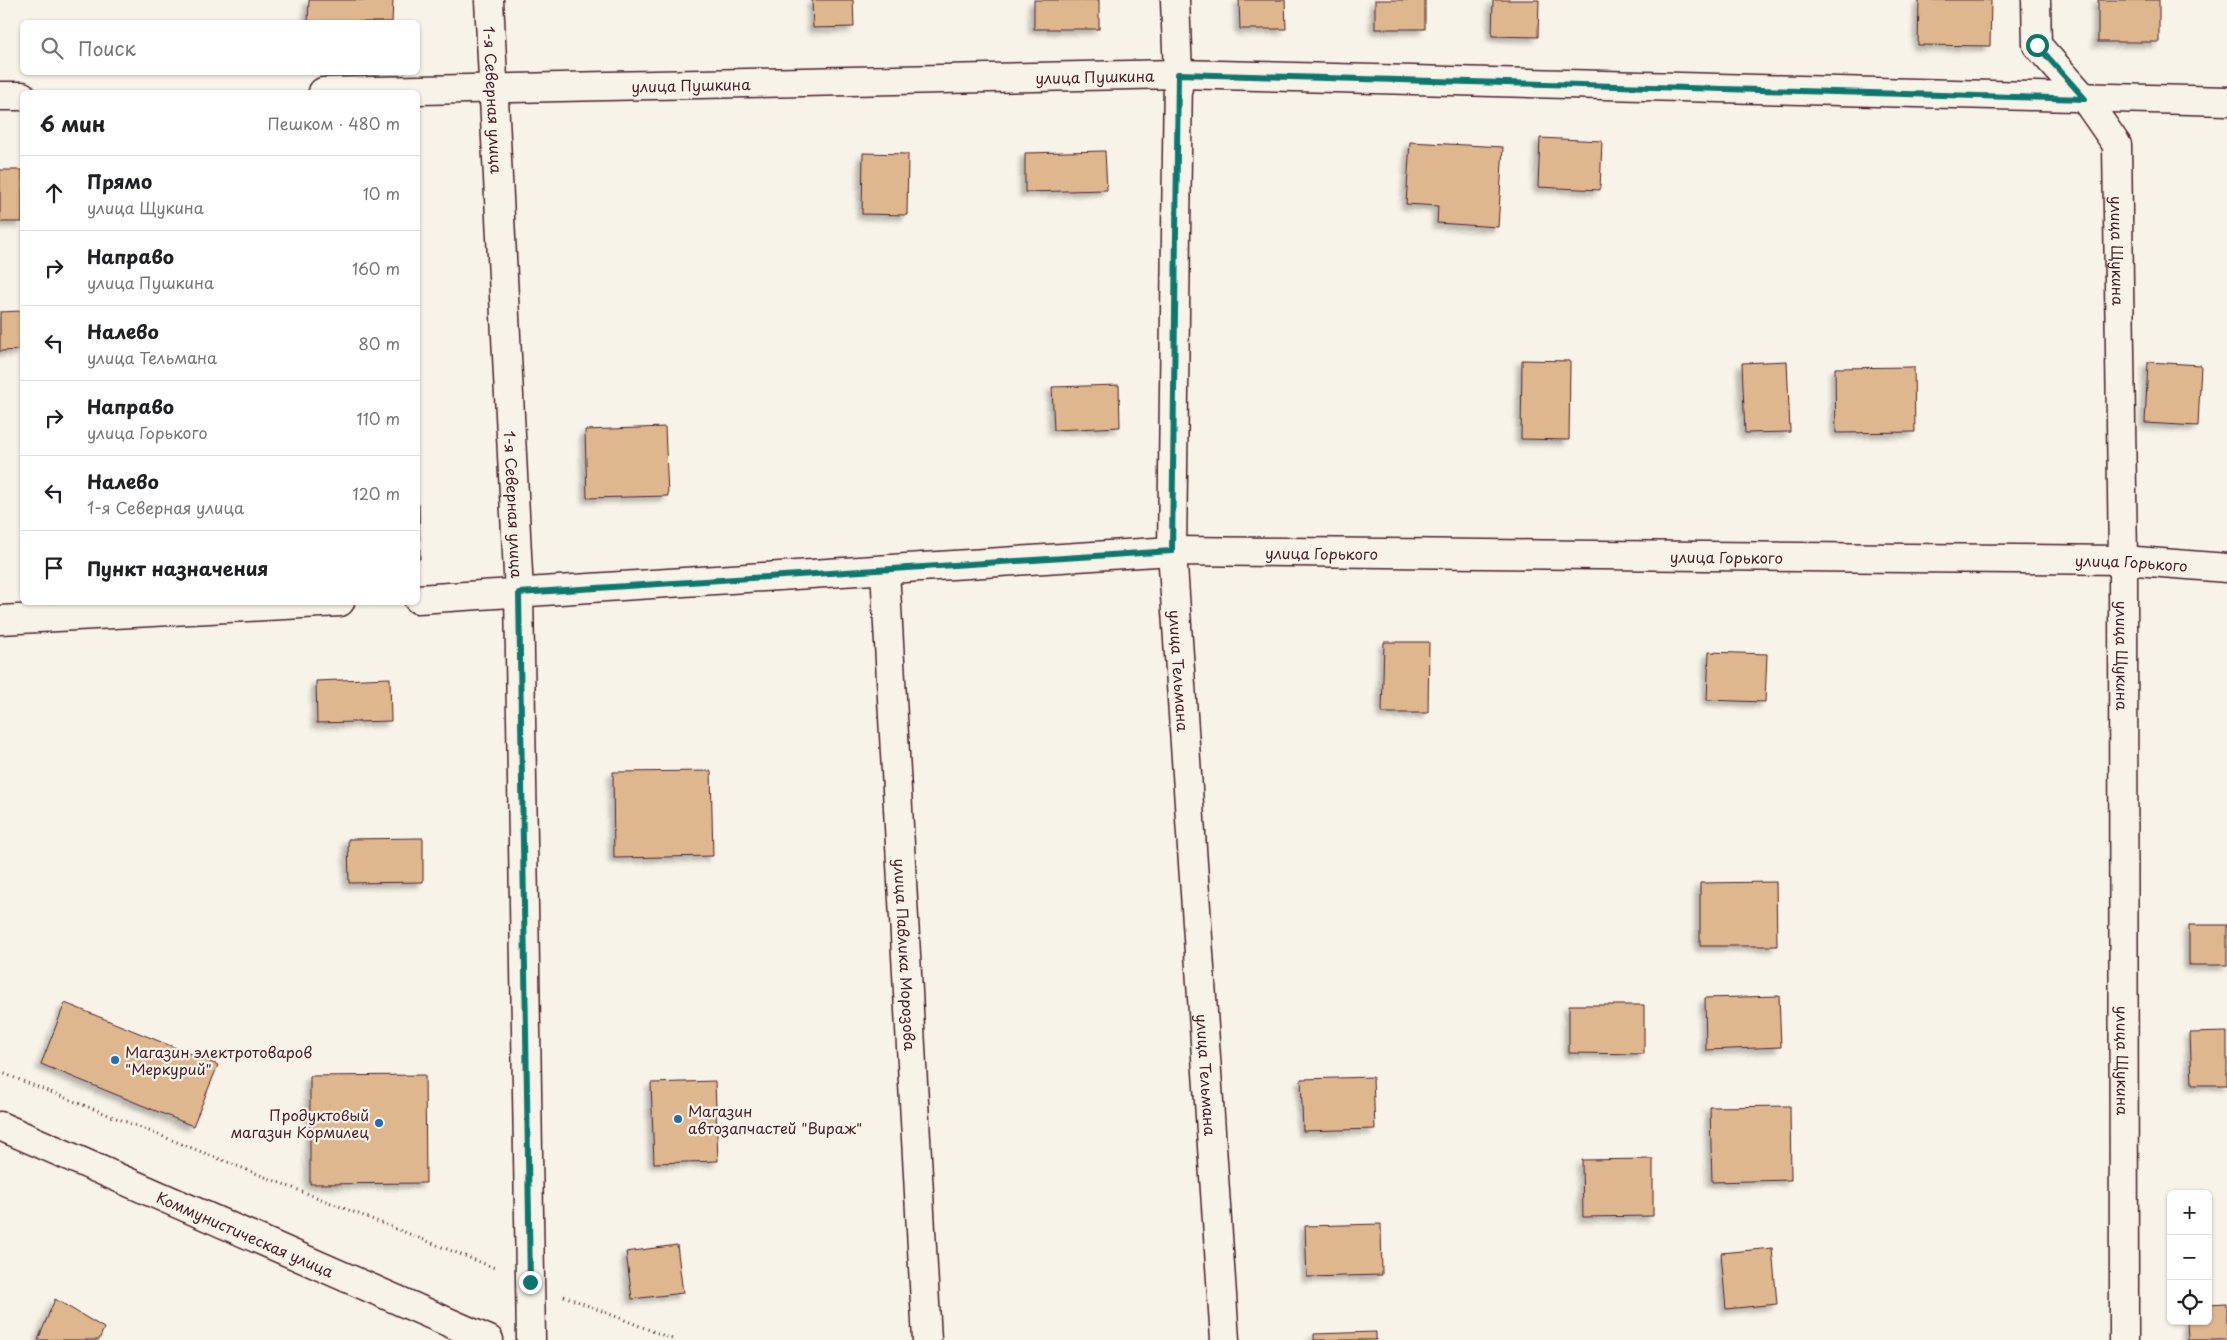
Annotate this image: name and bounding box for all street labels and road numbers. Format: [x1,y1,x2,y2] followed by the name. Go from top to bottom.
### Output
[479,26,509,175] street label: 1-я Северная улица
[1035,63,1155,89] street label: улица Пушкина
[631,71,751,97] street label: улица Пушкина
[2106,196,2131,306] street label: улица Щукина
[499,430,530,579] street label: 1-я Северная улица
[1265,540,1378,564] street label: улица Горького
[1670,544,1783,568] street label: улица Горького
[2075,548,2189,576] street label: улица Горького
[2112,601,2135,711] street label: улица Щукина
[1164,609,1196,733] street label: улица Тельмана
[889,858,923,1052] street label: улица Павлика Морозова
[2112,1006,2135,1116] street label: улица Щукина
[1192,1013,1223,1137] street label: улица Тельмана
[153,1185,338,1282] street label: Коммунистическая улица

